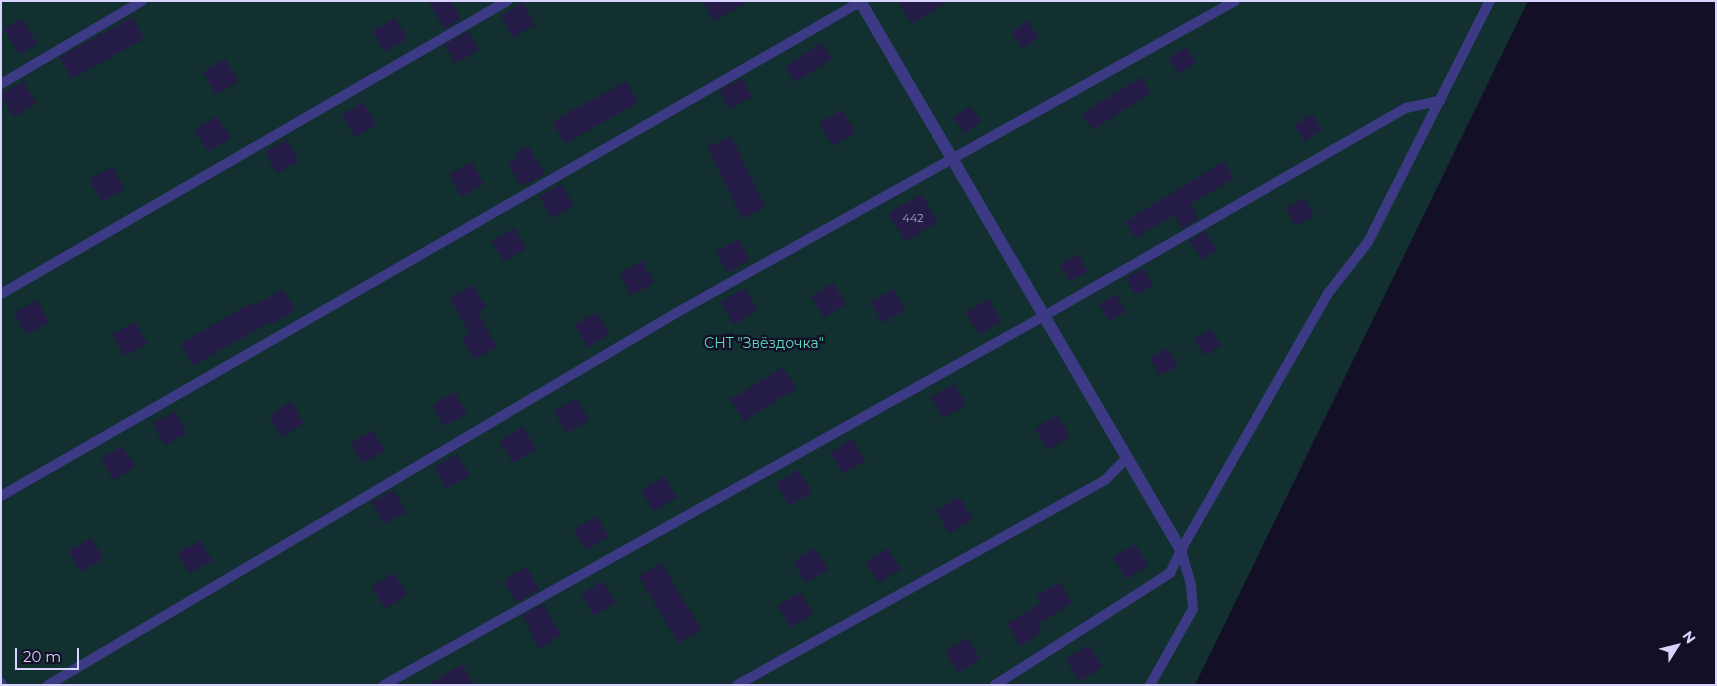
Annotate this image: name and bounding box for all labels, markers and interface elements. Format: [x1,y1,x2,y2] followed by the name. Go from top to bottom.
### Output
[903,211,923,225] house number: 442
[704,335,824,351] park label: СНТ "Звёздочка"
[1652,621,1702,671] north arrow
[1679,627,1700,647] text: N
[18,638,81,670] scale bar
[23,647,61,666] text: 20 m

